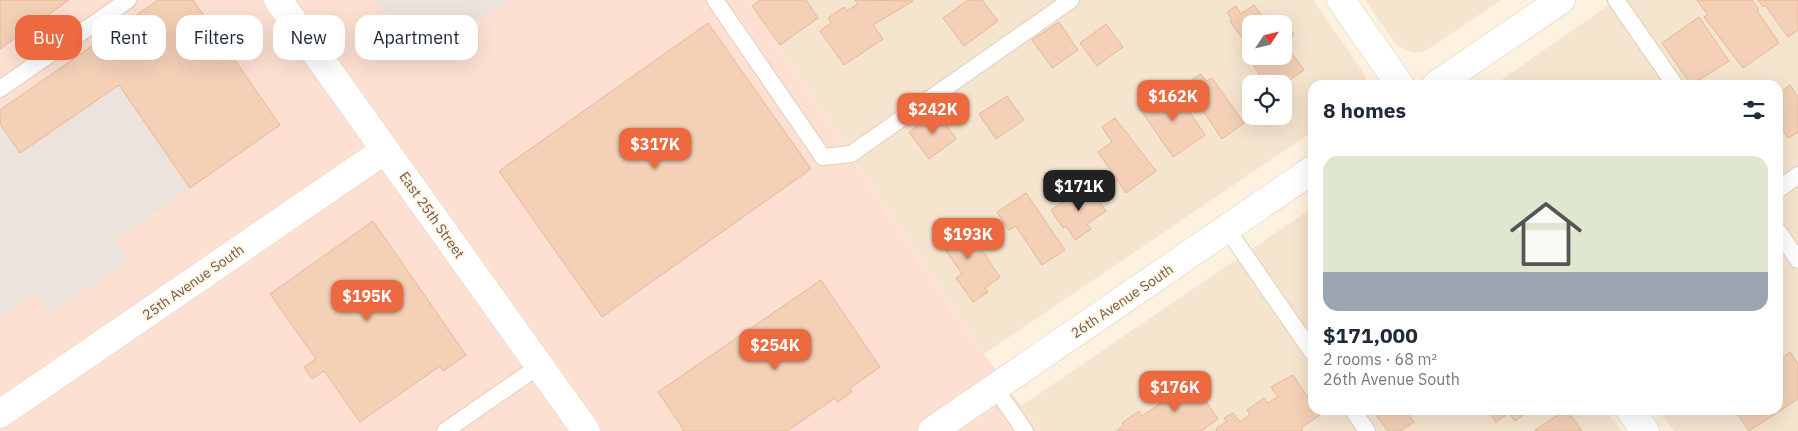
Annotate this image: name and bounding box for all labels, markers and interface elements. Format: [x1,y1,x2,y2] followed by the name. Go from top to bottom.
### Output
[15,15,82,60] chip: Buy
[92,15,166,60] chip: Rent
[176,15,263,60] chip: Filters
[273,15,345,60] chip: New
[355,15,478,60] chip: Apartment
[1242,15,1292,65] north arrow
[1242,15,1292,125] map controls
[1242,75,1292,125] button: locate
[1138,80,1208,122] pin: $162K
[1148,86,1198,106] text: $162K
[898,92,968,135] pin: $242K
[1323,96,1406,124] text: 8 homes
[1740,96,1768,124] icon: filters
[908,99,958,119] text: $242K
[620,128,690,170] pin: $317K
[630,134,680,154] text: $317K
[395,168,469,262] street label: East 25th Street
[1044,170,1114,212] pin: $171K
[1054,176,1104,196] text: $171K
[1501,189,1591,279] icon: home
[933,218,1003,260] pin: $193K
[943,224,993,244] text: $193K
[139,240,247,324] street label: 25th Avenue South
[1067,260,1177,342] street label: 26th Avenue South
[332,280,402,322] pin: $195K
[342,286,392,306] text: $195K
[1323,321,1418,349] text: $171,000
[740,328,810,371] pin: $254K
[750,335,800,355] text: $254K
[1323,349,1437,369] text: 2 rooms · 68 m²
[1323,369,1460,389] text: 26th Avenue South
[1140,370,1210,413] pin: $176K
[1150,377,1200,397] text: $176K

